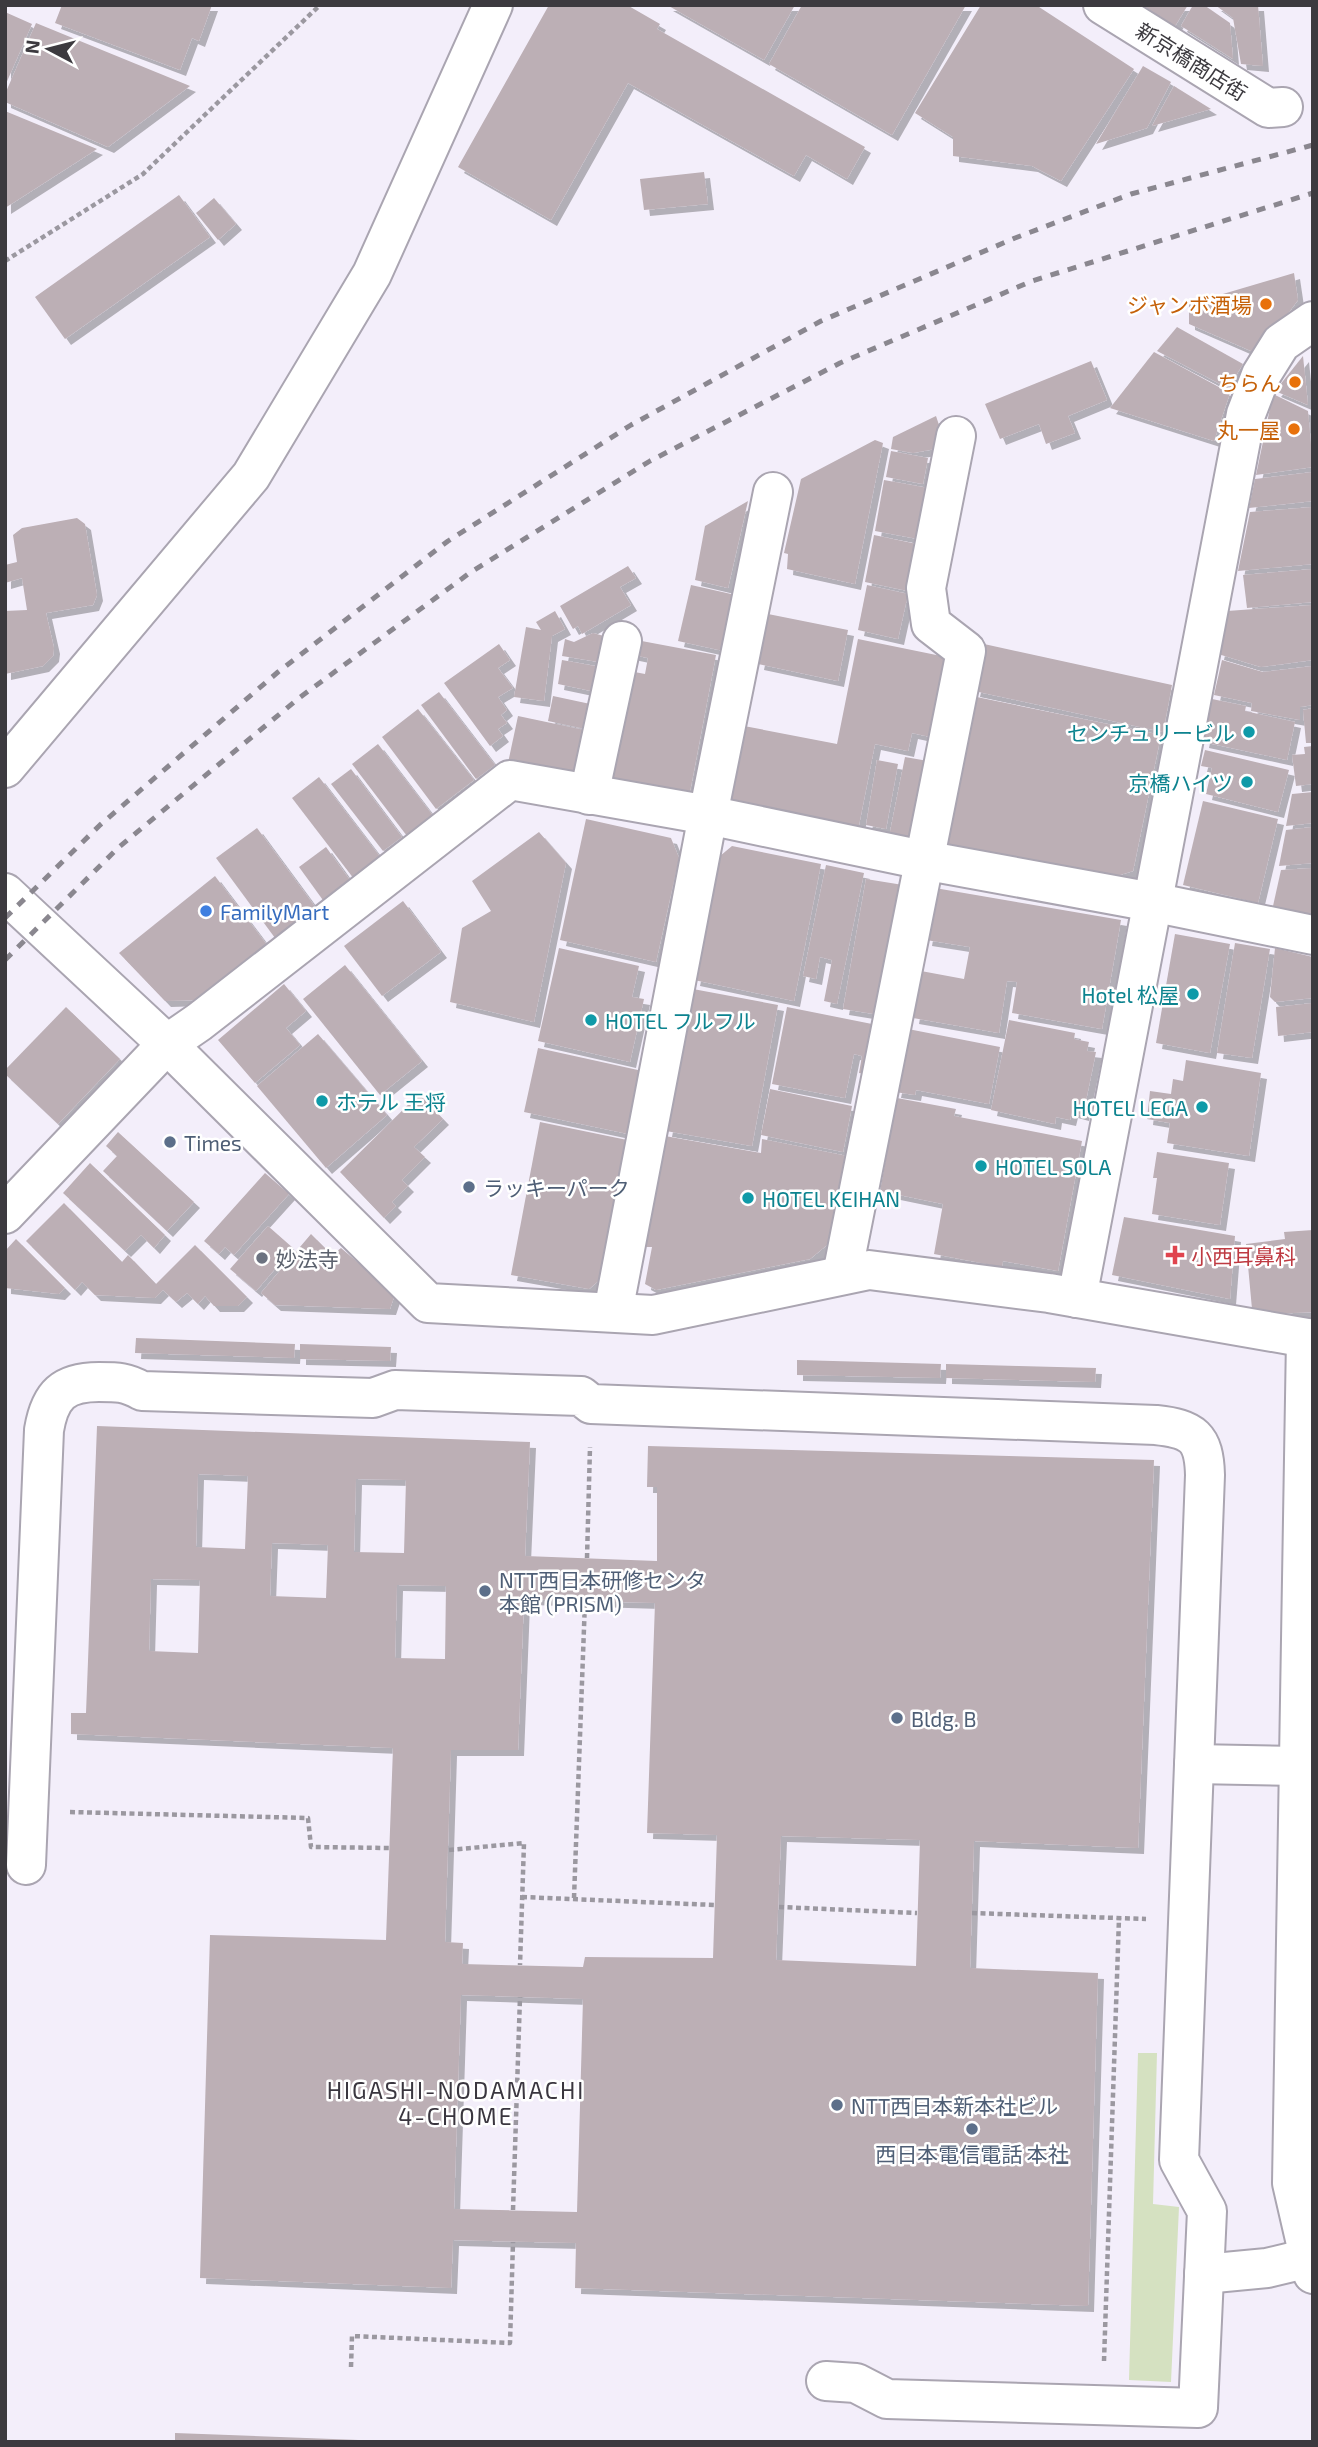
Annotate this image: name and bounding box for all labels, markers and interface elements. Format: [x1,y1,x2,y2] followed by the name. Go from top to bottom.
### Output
[14,14,84,84] north arrow
[1132,17,1252,105] street label: 新京橋商店街
[19,39,44,55] text: N
[1127,292,1252,317] place label: ジャンボ酒場
[1258,296,1274,312] marker: ジャンボ酒場
[1218,370,1281,395] place label: ちらん
[1287,374,1303,390] marker: ちらん
[1217,417,1280,442] place label: 丸一屋
[1286,421,1302,437] marker: 丸一屋
[1067,720,1235,745] place label: センチュリービル
[1241,724,1257,740] marker: センチュリービル
[1128,770,1233,795] place label: 京橋ハイツ
[1239,774,1255,790] marker: 京橋ハイツ
[220,899,329,924] place label: FamilyMart
[198,903,214,919] marker: FamilyMart
[1081,982,1179,1007] place label: Hotel 松屋
[1185,986,1201,1002] marker: Hotel 松屋
[605,1008,756,1033] place label: HOTEL フルフル
[583,1012,599,1028] marker: HOTEL フルフル
[336,1089,446,1114] place label: ホテル 王将
[314,1093,330,1109] marker: ホテル 王将
[1073,1095,1188,1120] place label: HOTEL LEGA
[1194,1099,1210,1115] marker: HOTEL LEGA
[184,1130,242,1155] place label: Times
[162,1134,178,1150] marker: Times
[995,1154,1111,1179] place label: HOTEL SOLA
[973,1158,989,1174] marker: HOTEL SOLA
[483,1175,630,1200] place label: ラッキーパーク
[461,1179,477,1195] marker: ラッキーパーク
[762,1186,900,1211] place label: HOTEL KEIHAN
[740,1190,756,1206] marker: HOTEL KEIHAN
[1191,1243,1296,1268] place label: 小西耳鼻科
[1165,1245,1185,1265] marker: 小西耳鼻科
[276,1246,339,1271] place label: 妙法寺
[254,1250,270,1266] marker: 妙法寺
[499,1567,706,1616] place label: NTT西日本研修センタ 本館 (PRISM)
[477,1583,493,1599] marker: NTT西日本研修センタ 本館 (PRISM)
[911,1706,977,1731] place label: Bldg. B
[889,1710,905,1726] marker: Bldg. B
[327,2076,585,2130] district label: HIGASHI-NODAMACHI 4-CHOME
[851,2093,1058,2118] place label: NTT西日本新本社ビル
[829,2097,845,2113] marker: NTT西日本新本社ビル
[964,2121,980,2137] marker: 西日本電信電話 本社
[875,2141,1069,2166] place label: 西日本電信電話 本社

